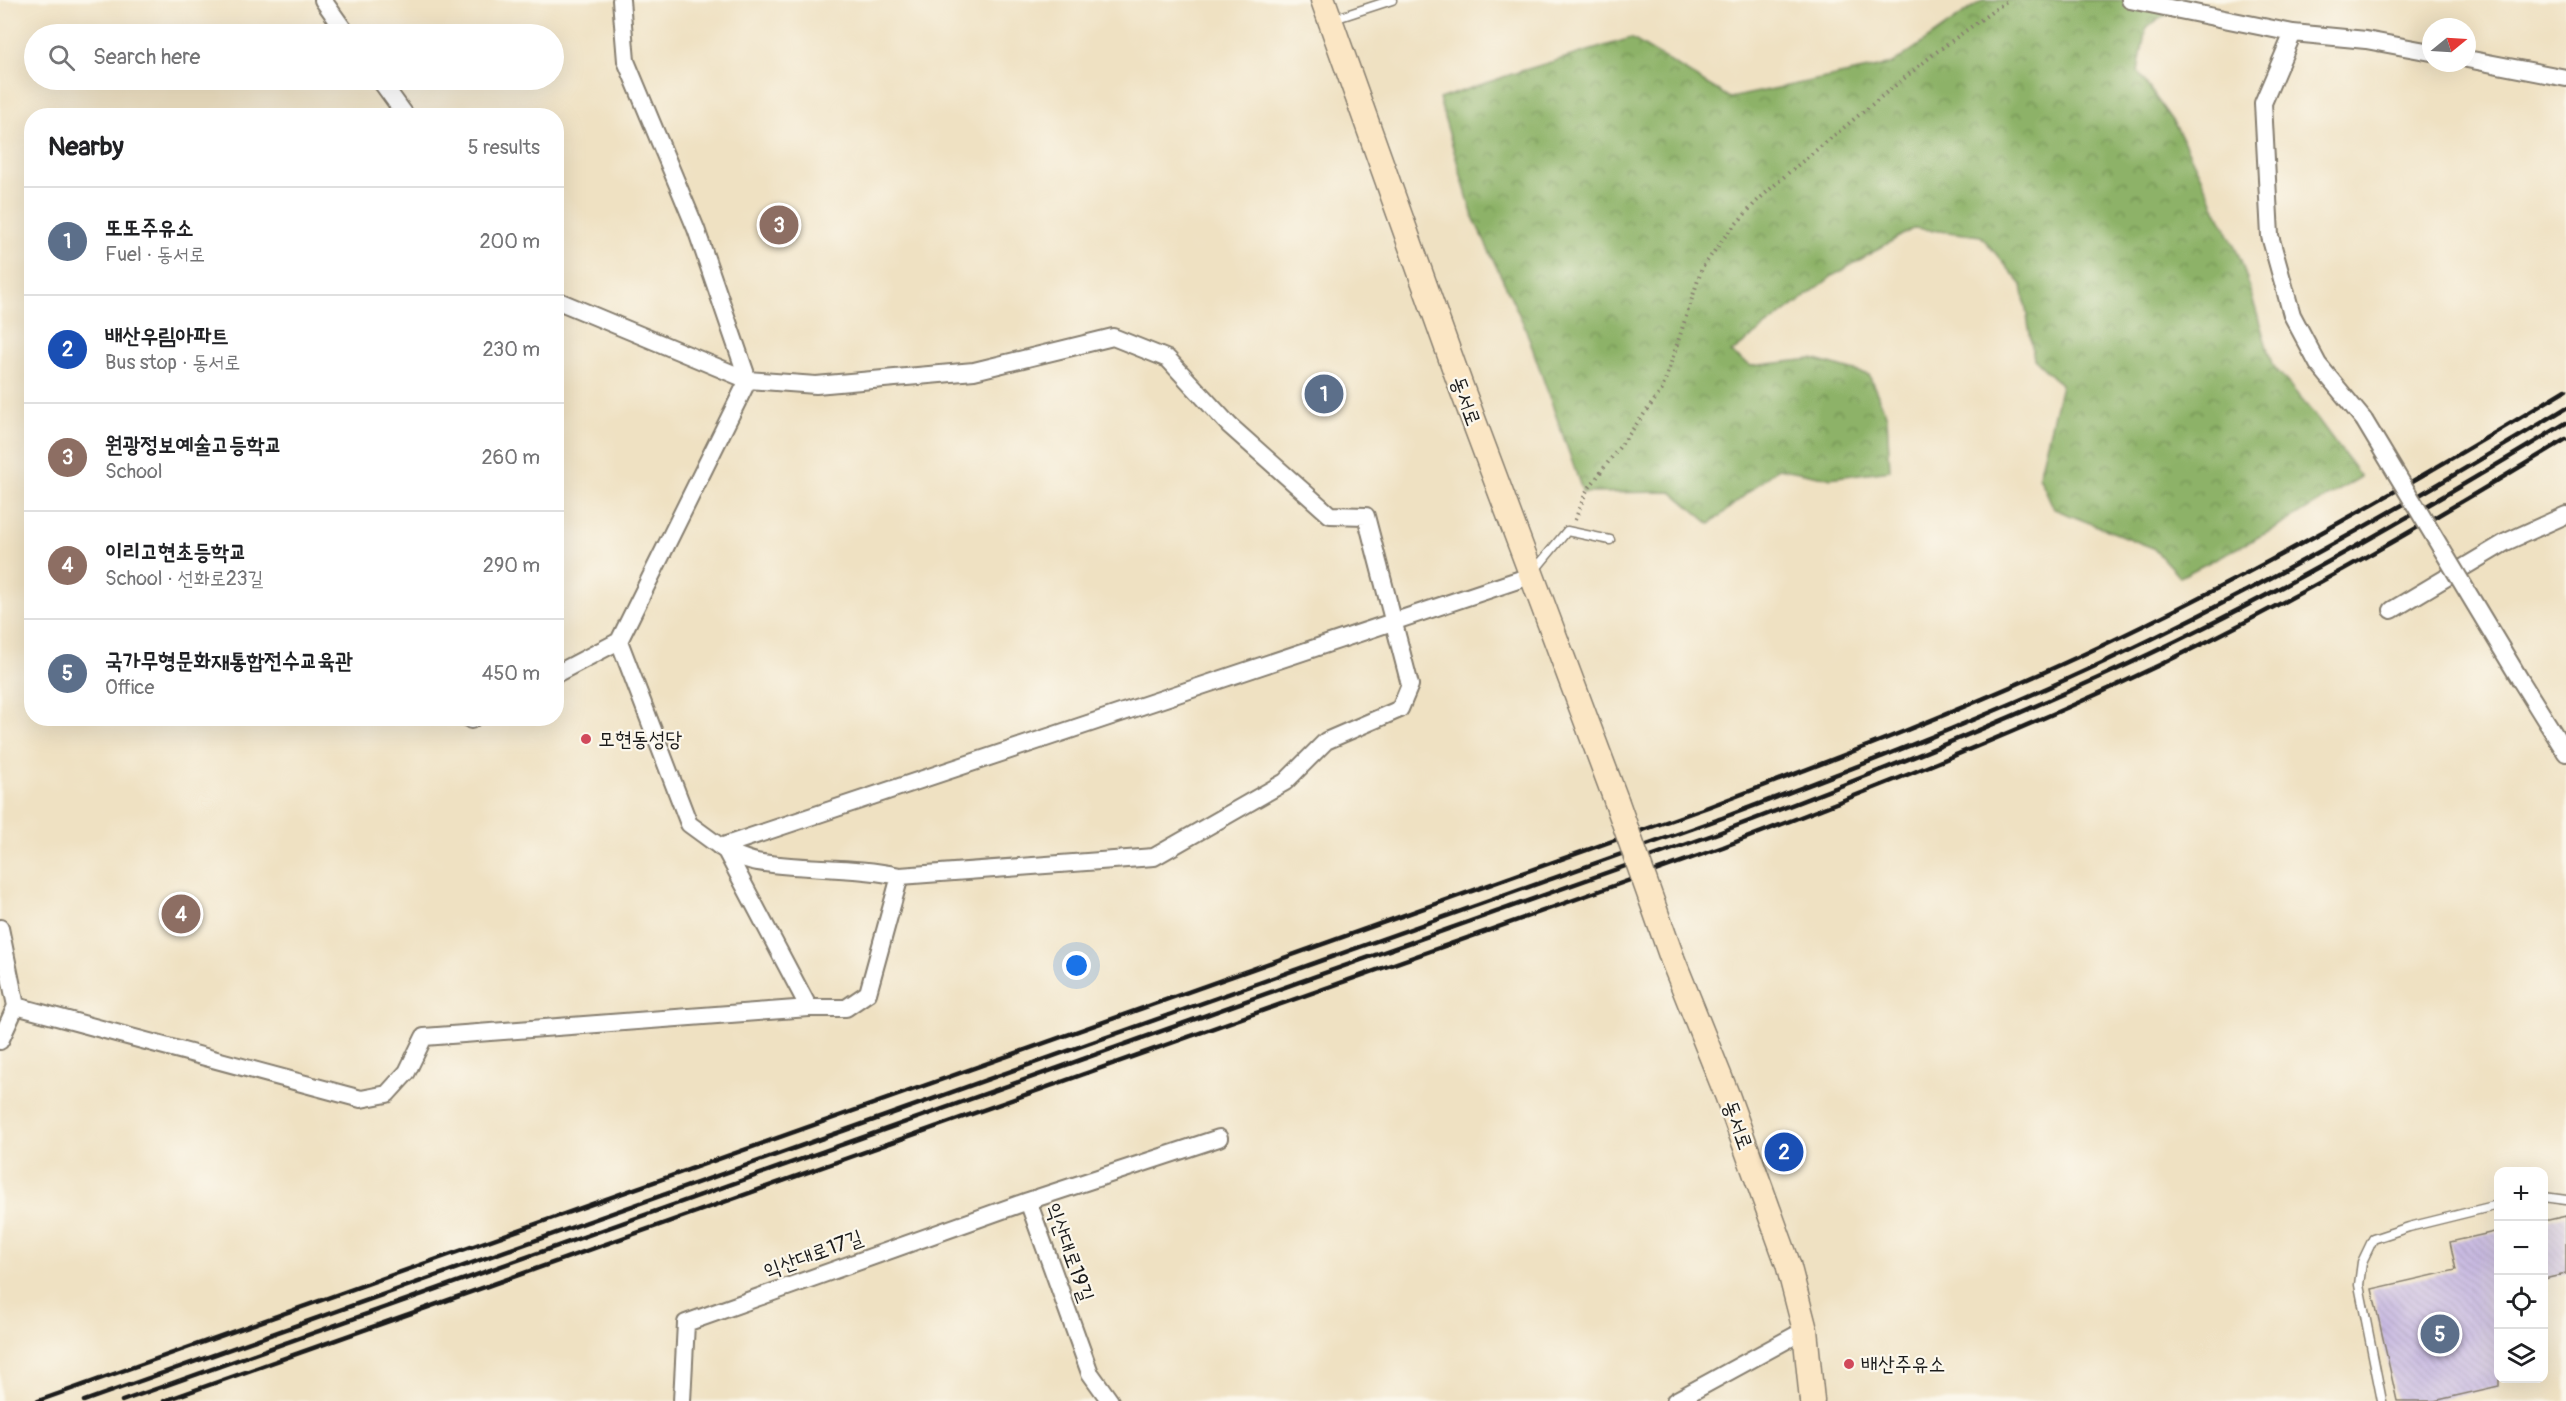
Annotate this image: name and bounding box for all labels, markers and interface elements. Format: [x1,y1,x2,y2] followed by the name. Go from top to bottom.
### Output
[2422,18,2476,72] north arrow
[24,24,564,90] search box
[45,41,78,74] icon: search
[93,43,200,71] text: Search here
[48,131,124,163] text: Nearby
[468,135,540,160] text: 5 results
[760,202,798,248] pin: 3
[105,214,194,242] text: 또또주유소
[64,229,71,254] text: 1
[479,229,540,254] text: 200 m
[105,242,205,267] text: Fuel · 동서로
[105,322,229,350] text: 배산우림아파트
[62,337,73,362] text: 2
[483,337,540,362] text: 230 m
[105,350,240,375] text: Bus stop · 동서로
[1304,372,1344,416] pin: 1
[1444,373,1487,430] street label: 동서로
[105,431,282,459] text: 원광정보예술고등학교
[62,445,73,470] text: 3
[481,445,540,470] text: 260 m
[105,459,162,484] text: School
[105,538,247,566] text: 이리고현초등학교
[62,553,73,578] text: 4
[483,553,540,578] text: 290 m
[105,566,264,591] text: School · 선화로23길
[105,647,353,675] text: 국가무형문화재통합전수교육관
[62,661,73,686] text: 5
[482,661,540,686] text: 450 m
[105,675,154,700] text: Office
[598,726,683,753] place label: 모현동성당
[579,732,593,746] marker: 모현동성당
[162,892,201,936] pin: 4
[1062,951,1091,980] your location
[1716,1097,1759,1154] street label: 동서로
[1764,1130,1804,1174] pin: 2
[2494,1167,2548,1383] map controls
[2494,1167,2548,1221] button: +
[1039,1199,1100,1306] street label: 익산대로19길
[2494,1221,2548,1275] button: −
[760,1224,867,1285] street label: 익산대로17길
[2494,1275,2548,1329] button: locate
[2420,1312,2460,1356] pin: 5
[2494,1329,2548,1383] button: layers
[1861,1351,1946,1378] place label: 배산주유소
[1842,1357,1856,1371] marker: 배산주유소

